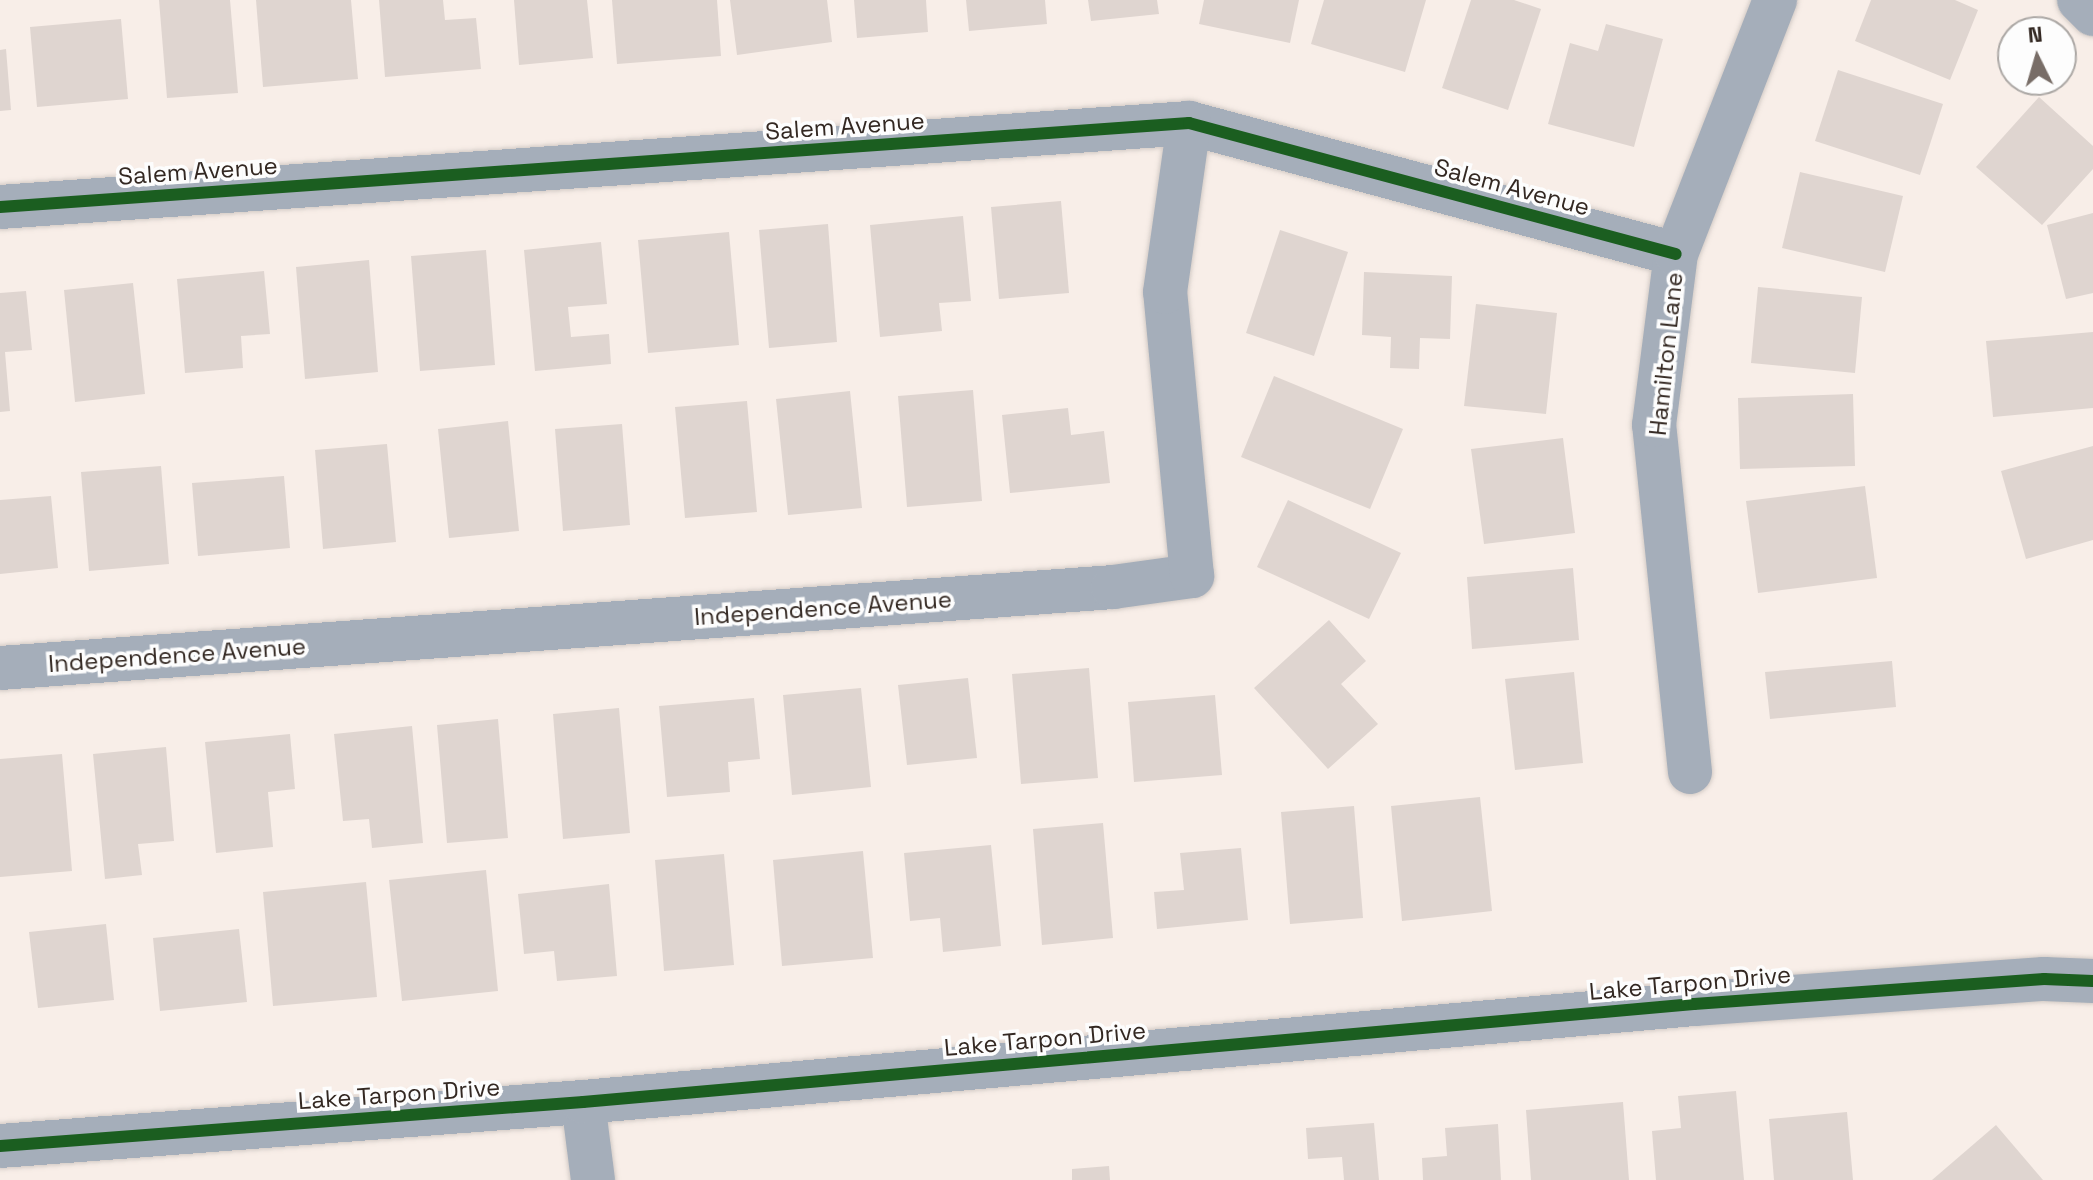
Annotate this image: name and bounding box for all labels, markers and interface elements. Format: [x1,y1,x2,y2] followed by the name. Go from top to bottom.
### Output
[1997,16,2077,96] north arrow
[2027,19,2044,49] text: N
[764,106,926,146] street label: Salem Avenue
[117,151,279,191] street label: Salem Avenue
[1431,152,1593,222] street label: Salem Avenue
[1643,271,1689,437] street label: Hamilton Lane
[693,585,953,631] street label: Independence Avenue
[47,632,307,678] street label: Independence Avenue
[1588,960,1792,1006] street label: Lake Tarpon Drive
[943,1016,1147,1062] street label: Lake Tarpon Drive
[297,1073,501,1115] street label: Lake Tarpon Drive

